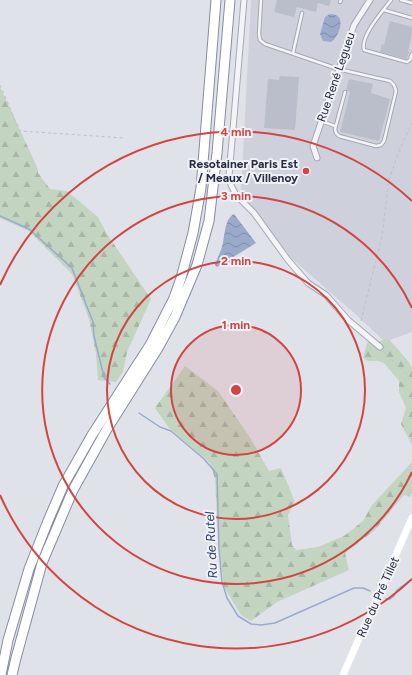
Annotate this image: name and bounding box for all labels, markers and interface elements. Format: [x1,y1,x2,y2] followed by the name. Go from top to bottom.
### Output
[314,30,358,124] street label: Rue René Legueu
[221,125,252,139] text: 4 min
[189,157,298,185] place label: Resotainer Paris Est / Meaux / Villenoy
[301,166,311,176] marker: Resotainer Paris Est / Meaux / Villenoy
[221,189,251,203] text: 3 min
[221,254,251,268] text: 2 min
[222,318,250,332] text: 1 min
[229,383,243,397] centre of rings
[202,511,220,579] water label: Ru de Rutel
[354,554,402,639] street label: Rue du Pré Tillet

